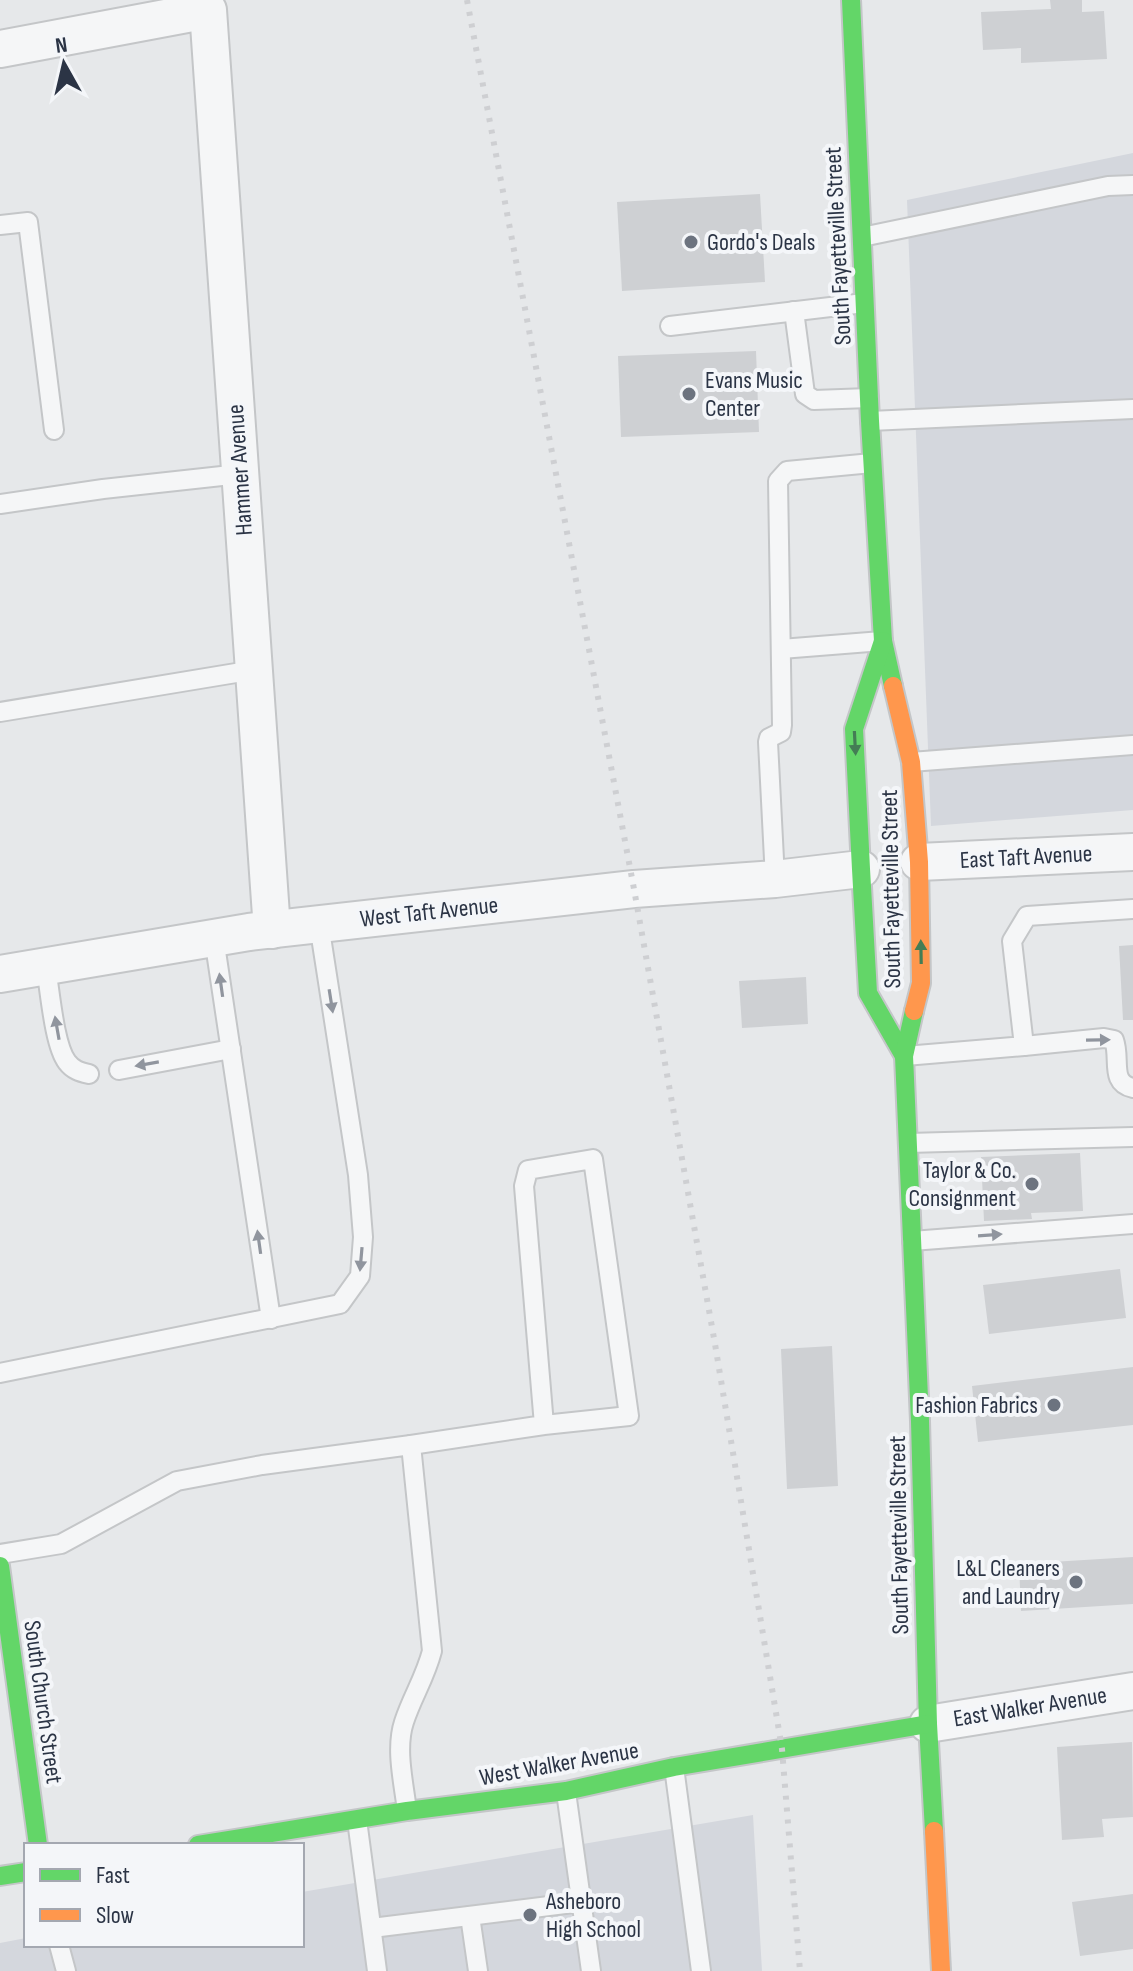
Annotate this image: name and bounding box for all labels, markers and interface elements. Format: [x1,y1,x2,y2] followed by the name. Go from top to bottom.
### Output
[24,24,104,104] north arrow
[54,31,69,60] text: N
[818,146,858,346] street label: South Fayetteville Street
[707,228,815,257] place label: Gordo's Deals
[682,233,700,251] marker: Gordo's Deals
[705,366,803,423] place label: Evans Music Center
[680,385,698,403] marker: Evans Music Center
[221,404,259,536] street label: Hammer Avenue
[848,731,861,756] one-way arrow
[875,789,907,989] street label: South Fayetteville Street
[959,839,1093,875] street label: East Taft Avenue
[358,890,500,934] street label: West Taft Avenue
[914,939,927,964] one-way arrow
[214,972,227,997] one-way arrow
[325,989,338,1014] one-way arrow
[50,1015,62,1040] one-way arrow
[1086,1034,1111,1046] one-way arrow
[135,1059,160,1071] one-way arrow
[909,1156,1016,1213] place label: Taylor & Co. Consignment
[1023,1175,1041,1193] marker: Taylor & Co. Consignment
[978,1228,1003,1241] one-way arrow
[252,1229,265,1254] one-way arrow
[354,1247,367,1272] one-way arrow
[915,1391,1038,1420] place label: Fashion Fabrics
[1045,1396,1063,1414] marker: Fashion Fabrics
[883,1435,915,1635] street label: South Fayetteville Street
[956,1554,1060,1611] place label: L&L Cleaners and Laundry
[1067,1573,1085,1591] marker: L&L Cleaners and Laundry
[17,1619,69,1785] street label: South Church Street
[951,1681,1109,1733] street label: East Walker Avenue
[477,1736,641,1792] street label: West Walker Avenue
[24,1843,304,1947] legend
[96,1861,130,1890] text: Fast
[545,1887,641,1944] place label: Asheboro High School
[96,1901,134,1930] text: Slow
[521,1906,539,1924] marker: Asheboro High School

